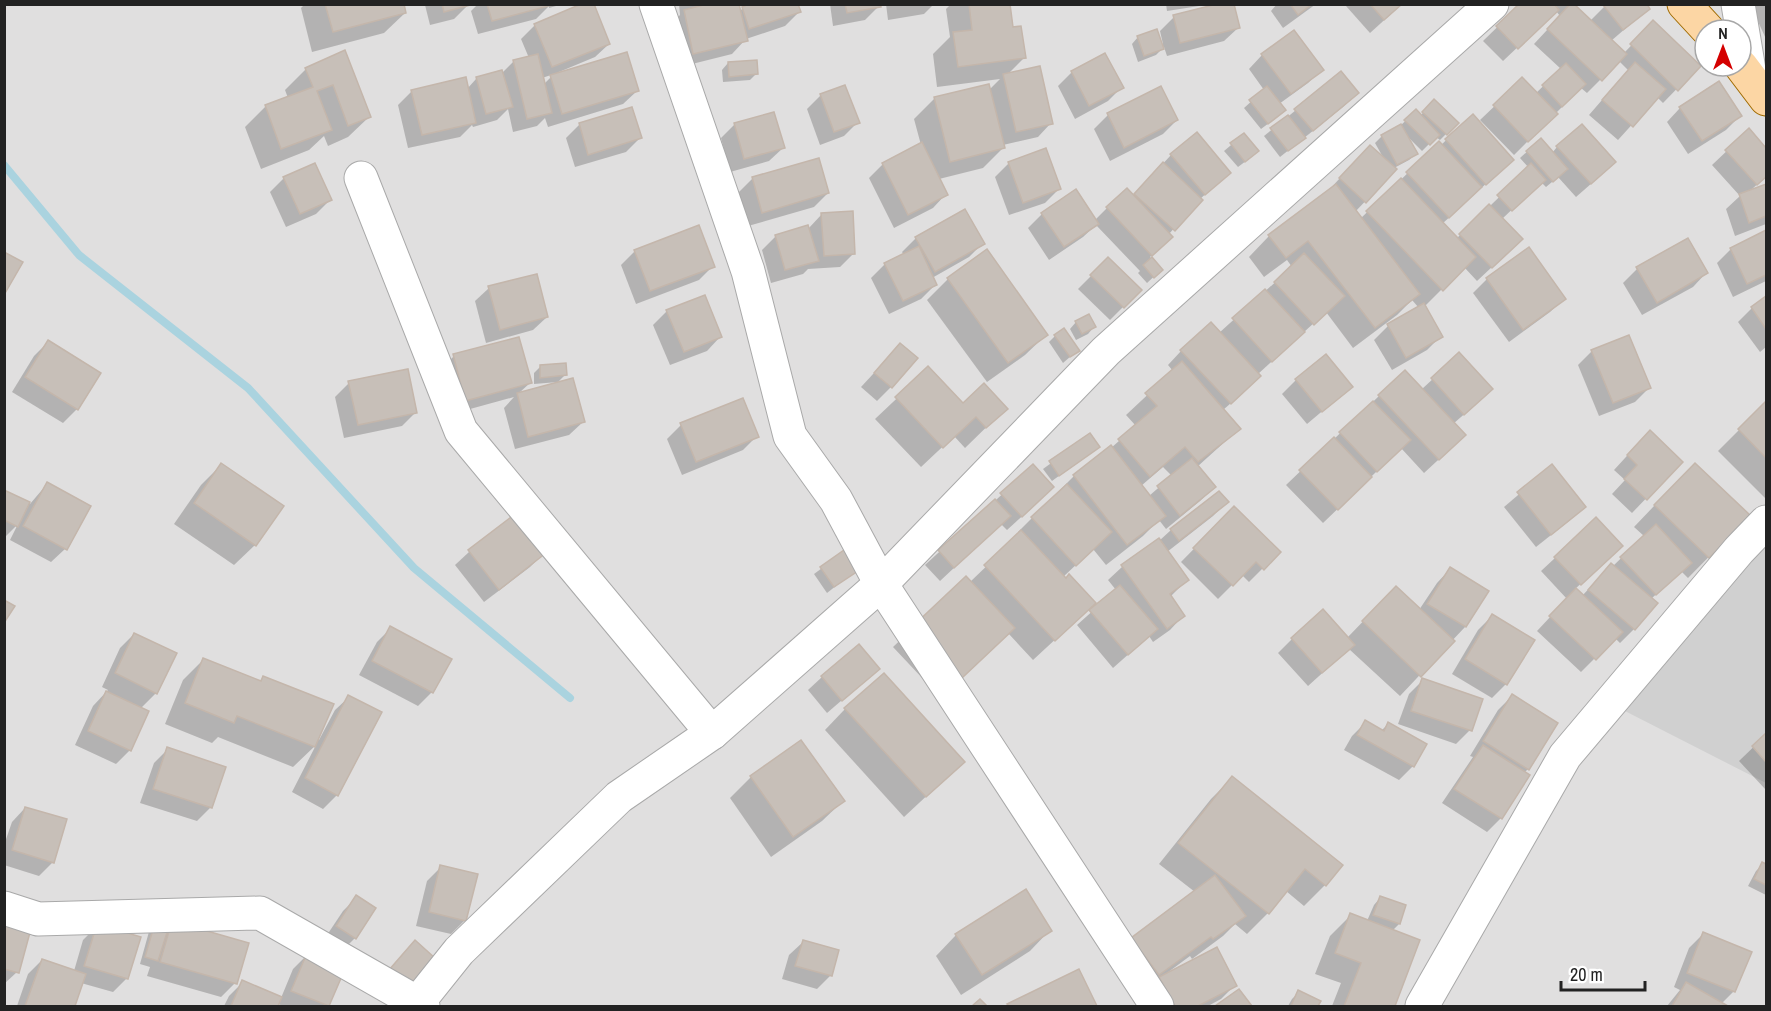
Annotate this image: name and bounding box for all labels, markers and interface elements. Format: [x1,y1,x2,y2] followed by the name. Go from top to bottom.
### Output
[1693,18,1753,78] north arrow
[1718,22,1728,44] text: N
[1561,954,1645,992] scale bar
[1570,962,1603,987] text: 20 m

